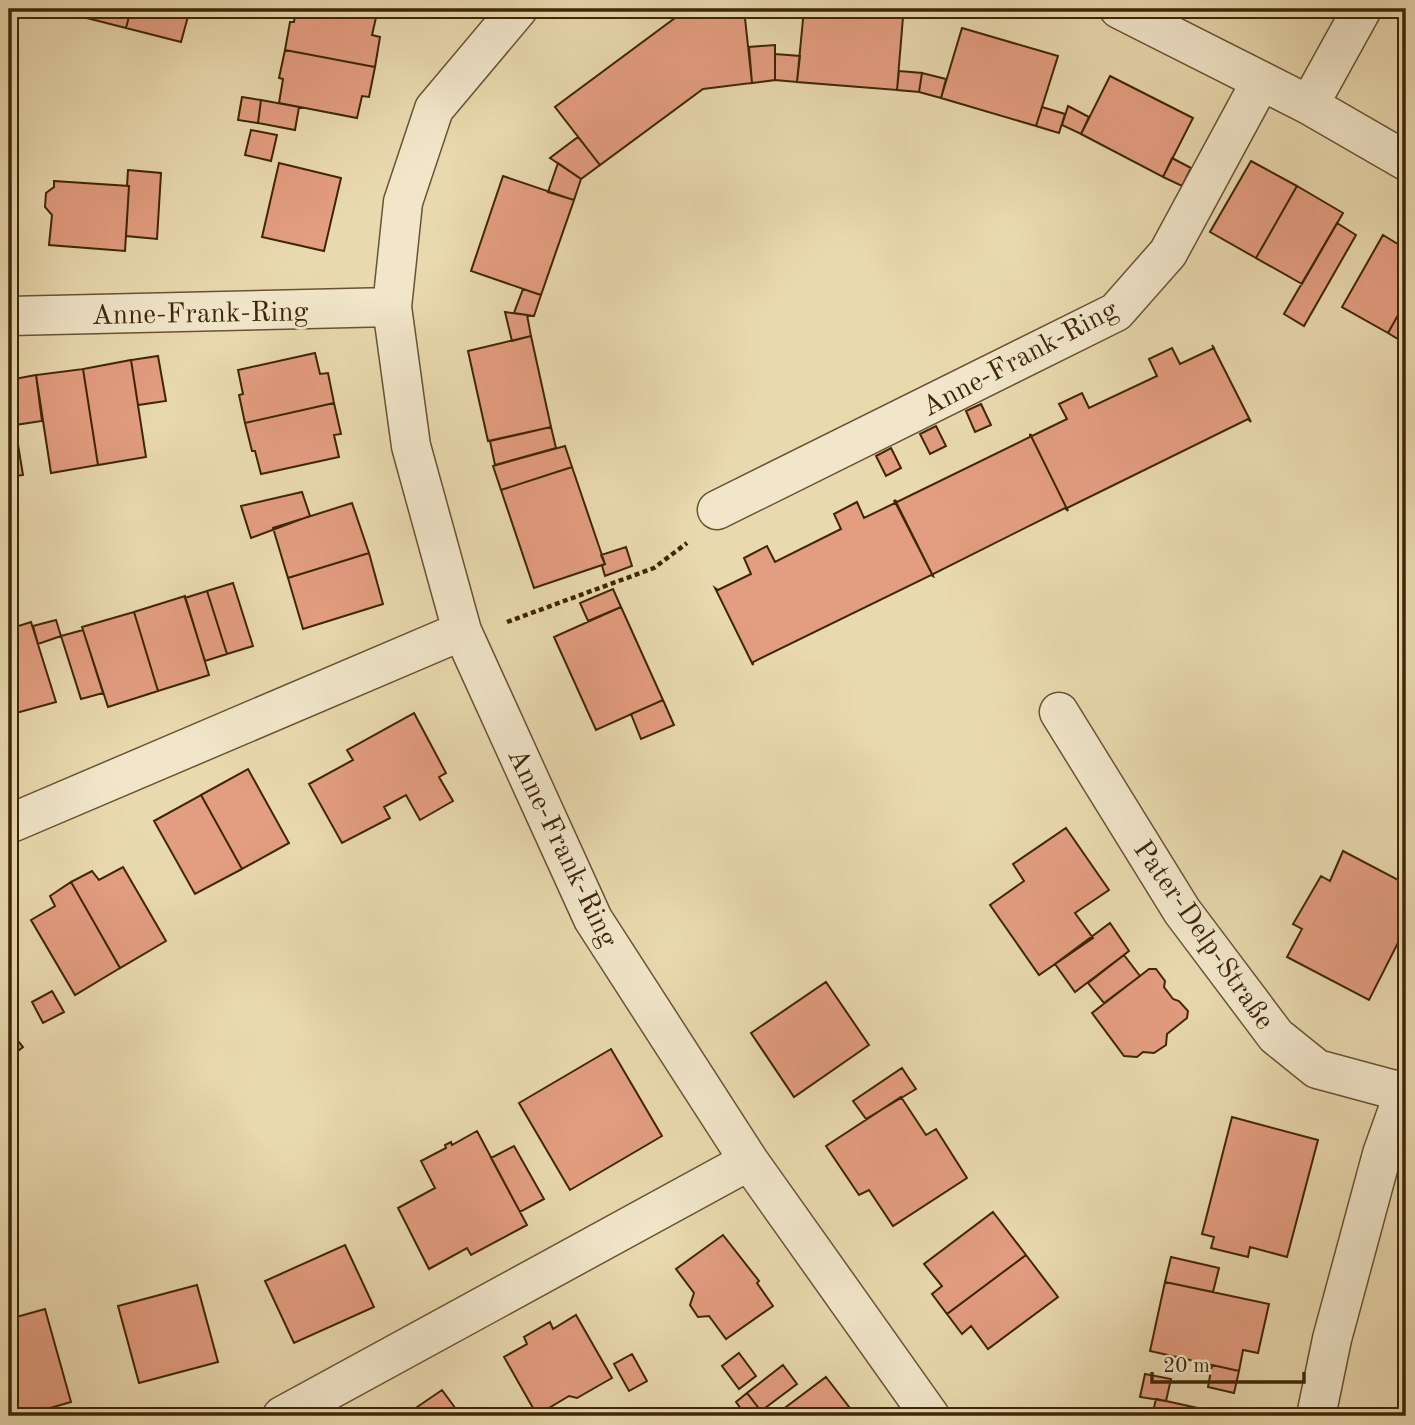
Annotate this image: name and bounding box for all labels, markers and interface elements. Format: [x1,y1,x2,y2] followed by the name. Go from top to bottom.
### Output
[918,296,1123,423] street label: Anne-Frank-Ring
[91,299,309,331] street label: Anne-Frank-Ring
[501,745,621,952] street label: Anne-Frank-Ring
[1127,836,1278,1035] street label: Pater-Delp-Straße
[1152,1341,1305,1385] scale bar
[1163,1356,1210,1377] text: 20 m

